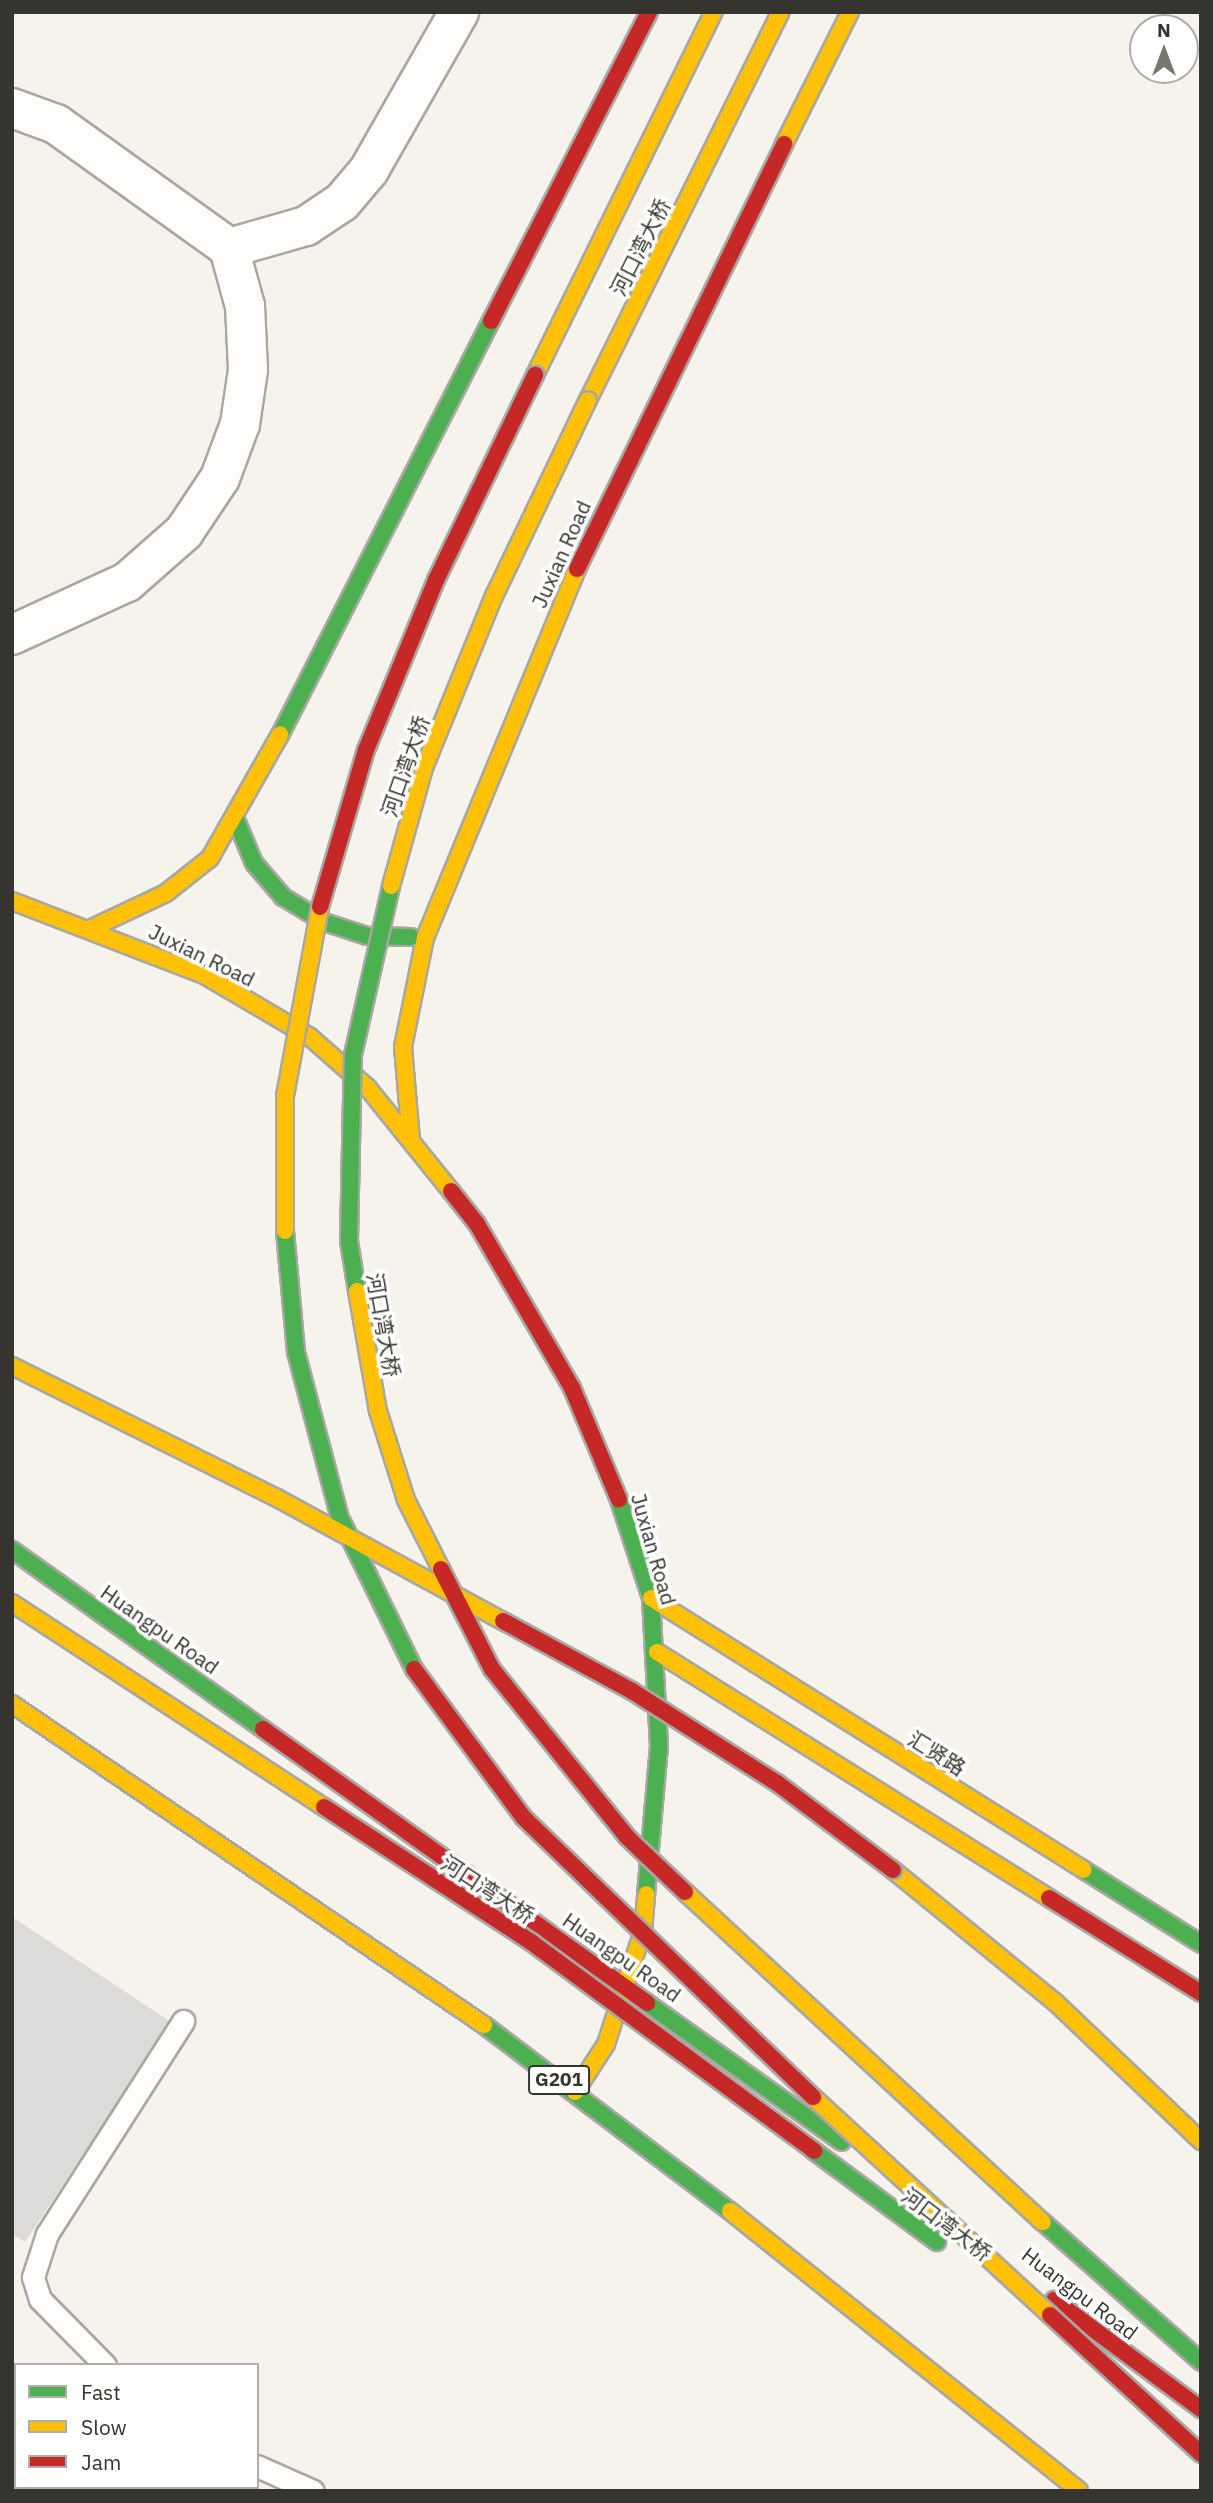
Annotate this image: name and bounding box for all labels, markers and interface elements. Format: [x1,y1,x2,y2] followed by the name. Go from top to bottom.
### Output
[1129,14,1199,84] north arrow
[1157,18,1171,42] text: N
[605,195,675,299] street label: 河口湾大桥
[526,496,596,612] street label: Juxian Road
[376,712,434,820] street label: 河口湾大桥
[145,918,259,992] street label: Juxian Road
[362,1271,406,1379] street label: 河口湾大桥
[626,1490,682,1608] street label: Juxian Road
[96,1579,224,1679] street label: Huangpu Road
[904,1726,970,1780] street label: 汇贤路
[437,1850,539,1928] street label: 河口湾大桥
[558,1907,686,2007] street label: Huangpu Road
[528,2064,590,2096] road number: G201
[897,2182,997,2266] street label: 河口湾大桥
[1017,2241,1143,2345] street label: Huangpu Road
[14,2363,259,2489] legend
[81,2378,121,2406] text: Fast
[81,2413,127,2441] text: Slow
[81,2448,121,2476] text: Jam

